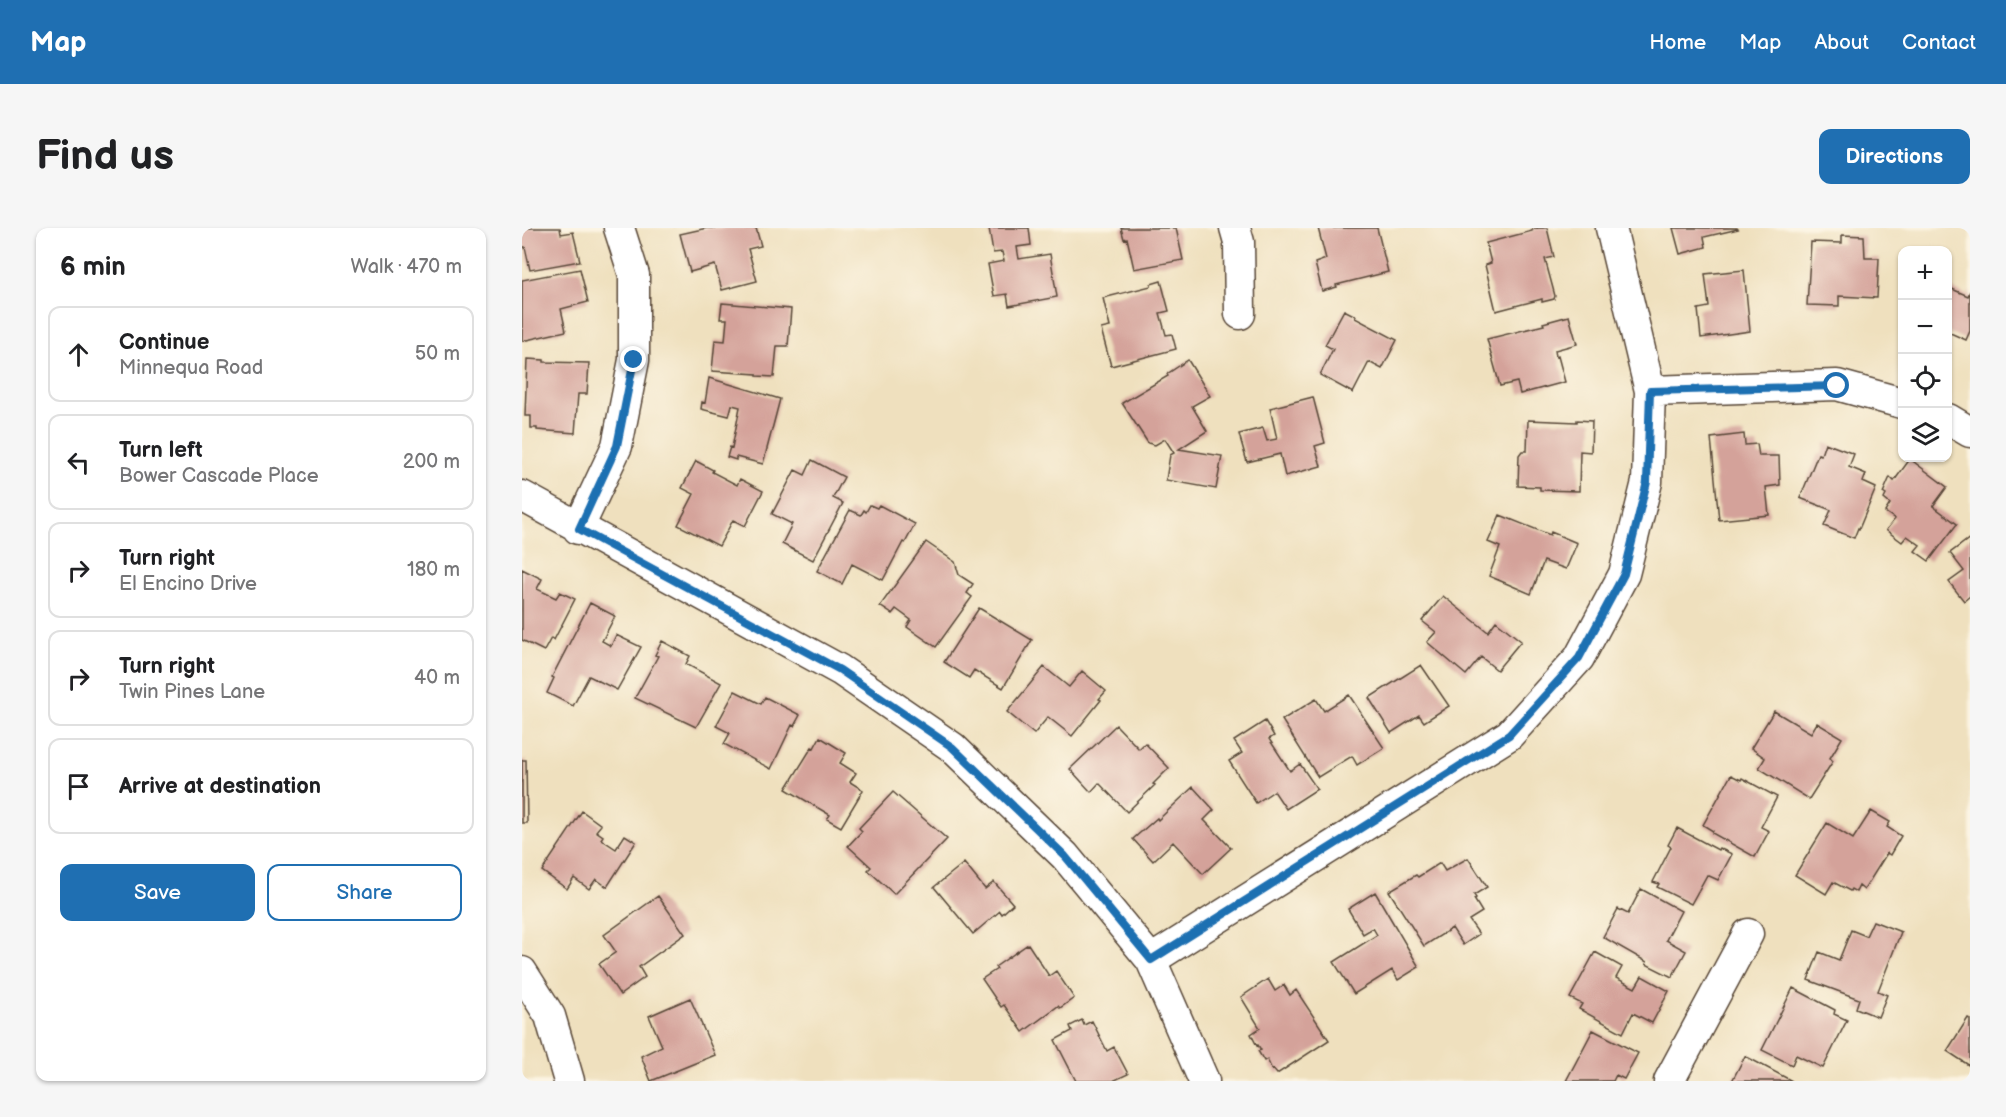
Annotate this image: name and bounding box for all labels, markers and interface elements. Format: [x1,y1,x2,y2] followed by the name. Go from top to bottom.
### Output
[30,26,86,59] text: Map
[1649,30,1706,55] text: Home
[1739,30,1781,55] text: Map
[1814,30,1869,55] text: About
[1902,30,1976,55] text: Contact
[1819,129,1970,184] button: Directions
[36,131,174,182] text: Find us
[1898,246,1952,462] map controls
[1898,246,1952,300] button: +
[60,252,126,283] text: 6 min
[351,255,462,279] text: Walk · 470 m
[1898,300,1952,354] button: −
[119,329,209,356] text: Continue
[62,338,95,371] icon: ahead
[415,342,460,366] text: 50 m
[620,346,646,372] route end
[1898,354,1952,408] button: locate
[119,356,263,380] text: Minnequa Road
[1823,372,1849,398] route start
[1898,408,1952,462] button: layers
[119,437,203,464] text: Turn left
[62,446,95,479] icon: left
[403,450,460,474] text: 200 m
[119,464,319,488] text: Bower Cascade Place
[119,545,215,572] text: Turn right
[62,554,95,587] icon: right
[407,558,460,582] text: 180 m
[119,572,257,596] text: El Encino Drive
[119,653,215,680] text: Turn right
[62,662,95,695] icon: right
[414,666,460,690] text: 40 m
[119,680,265,704] text: Twin Pines Lane
[62,770,95,803] icon: arrive
[119,773,321,800] text: Arrive at destination
[60,864,255,921] button: Save
[267,864,462,921] button: Share

